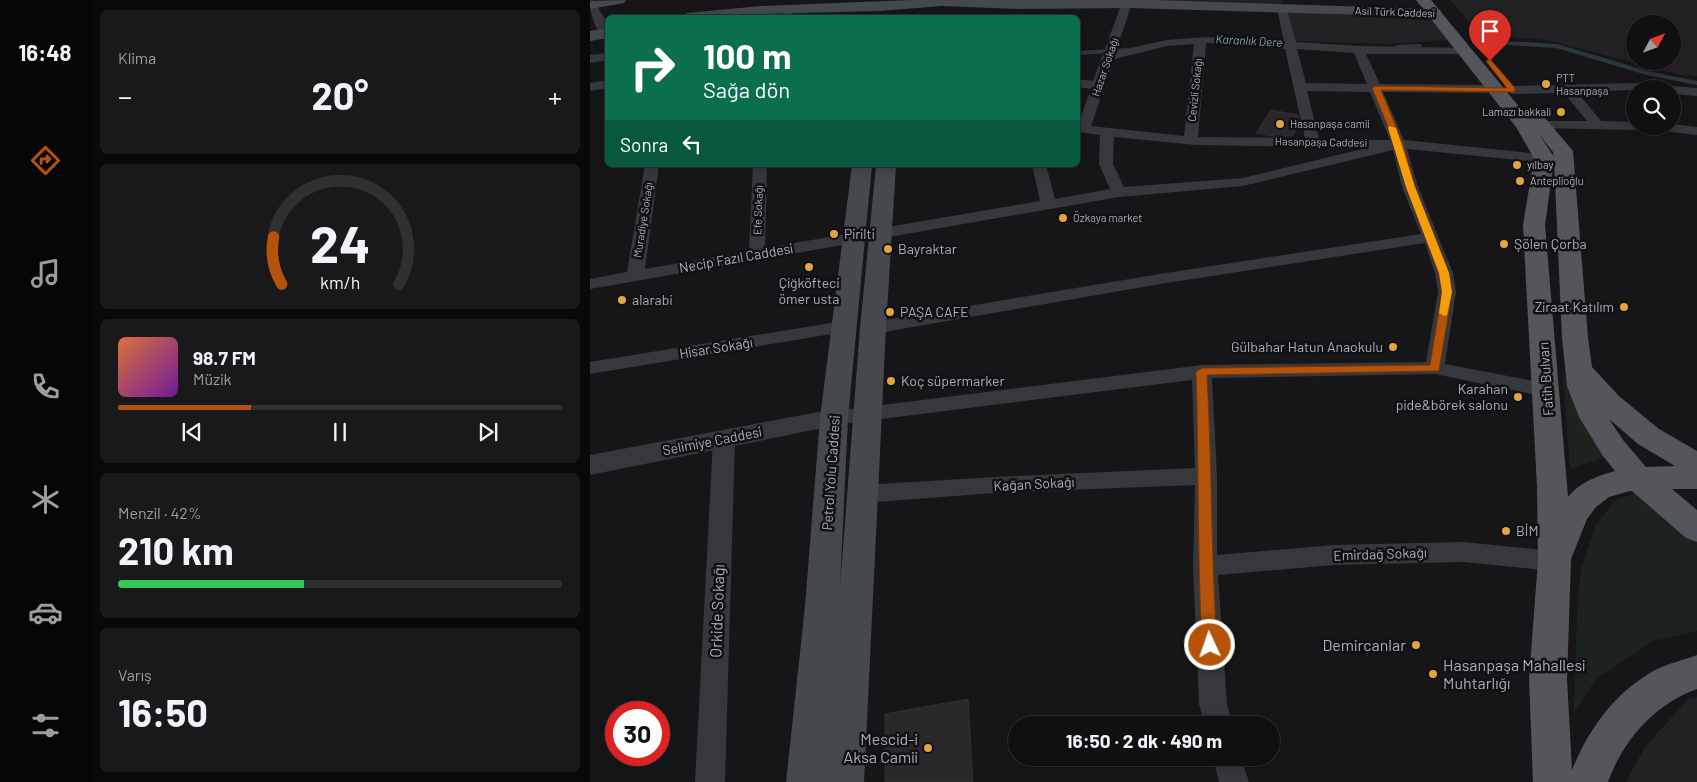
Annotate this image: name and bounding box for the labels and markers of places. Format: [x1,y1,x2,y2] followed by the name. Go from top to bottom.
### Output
[1469,10,1511,61] pin
[1556,71,1608,97] place label: PTT Hasanpaşa
[1540,78,1552,90] marker: PTT Hasanpaşa
[1482,105,1551,118] place label: Lamazı bakkali
[1555,106,1567,118] marker: Lamazı bakkali
[1290,117,1370,130] place label: Hasanpaşa camii
[1274,118,1286,130] marker: Hasanpaşa camii
[1527,158,1554,171] place label: yılbay
[1511,159,1523,171] marker: yılbay
[1530,174,1584,187] place label: Anteplioğlu
[1514,175,1526,187] marker: Anteplioğlu
[1073,210,1142,224] place label: Özkaya market
[1057,212,1069,224] marker: Özkaya market
[844,225,875,242] place label: Pirilti
[828,228,840,240] marker: Pirilti
[1514,235,1587,252] place label: Şölen Çorba
[1498,238,1510,250] marker: Şölen Çorba
[898,240,957,257] place label: Bayraktar
[882,243,894,255] marker: Bayraktar
[803,261,815,273] marker: Çiğköfteci ömer usta
[779,274,839,307] place label: Çiğköfteci ömer usta
[632,291,672,308] place label: alarabi
[616,294,628,306] marker: alarabi
[1535,298,1614,315] place label: Ziraat Katılım
[1618,301,1630,313] marker: Ziraat Katılım
[900,303,969,320] place label: PAŞA CAFE
[884,306,896,318] marker: PAŞA CAFE
[1231,338,1383,355] place label: Gülbahar Hatun Anaokulu
[1387,341,1399,353] marker: Gülbahar Hatun Anaokulu
[901,372,1005,389] place label: Koç süpermarker
[885,375,897,387] marker: Koç süpermarker
[1396,380,1508,413] place label: Karahan pide&börek salonu
[1512,391,1524,403] marker: Karahan pide&börek salonu
[1516,522,1538,539] place label: BİM
[1500,525,1512,537] marker: BİM
[1322,635,1406,654] place label: Demircanlar
[1410,639,1422,651] marker: Demircanlar
[1443,655,1586,692] place label: Hasanpaşa Mahallesi Muhtarlığı
[1427,668,1439,680] marker: Hasanpaşa Mahallesi Muhtarlığı
[843,729,918,766] place label: Mescid-i Aksa Camii
[922,742,934,754] marker: Mescid-i Aksa Camii

